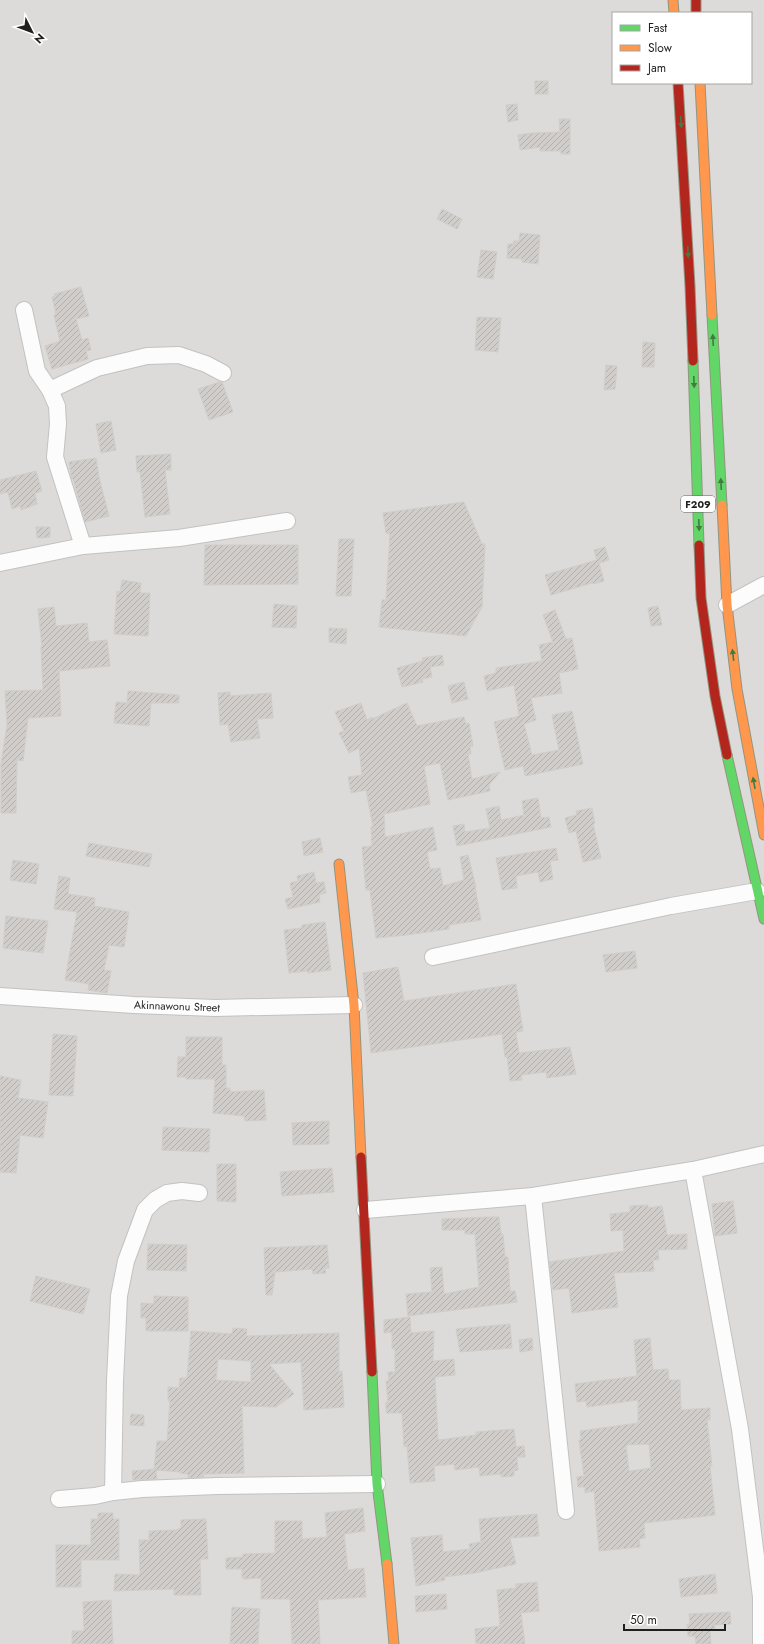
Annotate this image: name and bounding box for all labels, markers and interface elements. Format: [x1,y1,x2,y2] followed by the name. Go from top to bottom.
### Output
[12,12,52,52] north arrow
[612,12,752,84] legend
[648,19,667,37] text: Fast
[31,30,48,47] text: N
[648,39,673,57] text: Slow
[646,59,666,77] text: Jam
[677,116,684,128] one-way arrow
[685,246,692,258] one-way arrow
[709,334,716,346] one-way arrow
[690,376,697,388] one-way arrow
[717,478,724,490] one-way arrow
[681,496,715,512] road number: F209
[696,519,702,532] one-way arrow
[730,649,736,661] one-way arrow
[751,777,757,789] one-way arrow
[134,997,221,1016] street label: Akinnawonu Street
[624,1606,725,1632] scale bar
[630,1611,657,1629] text: 50 m

